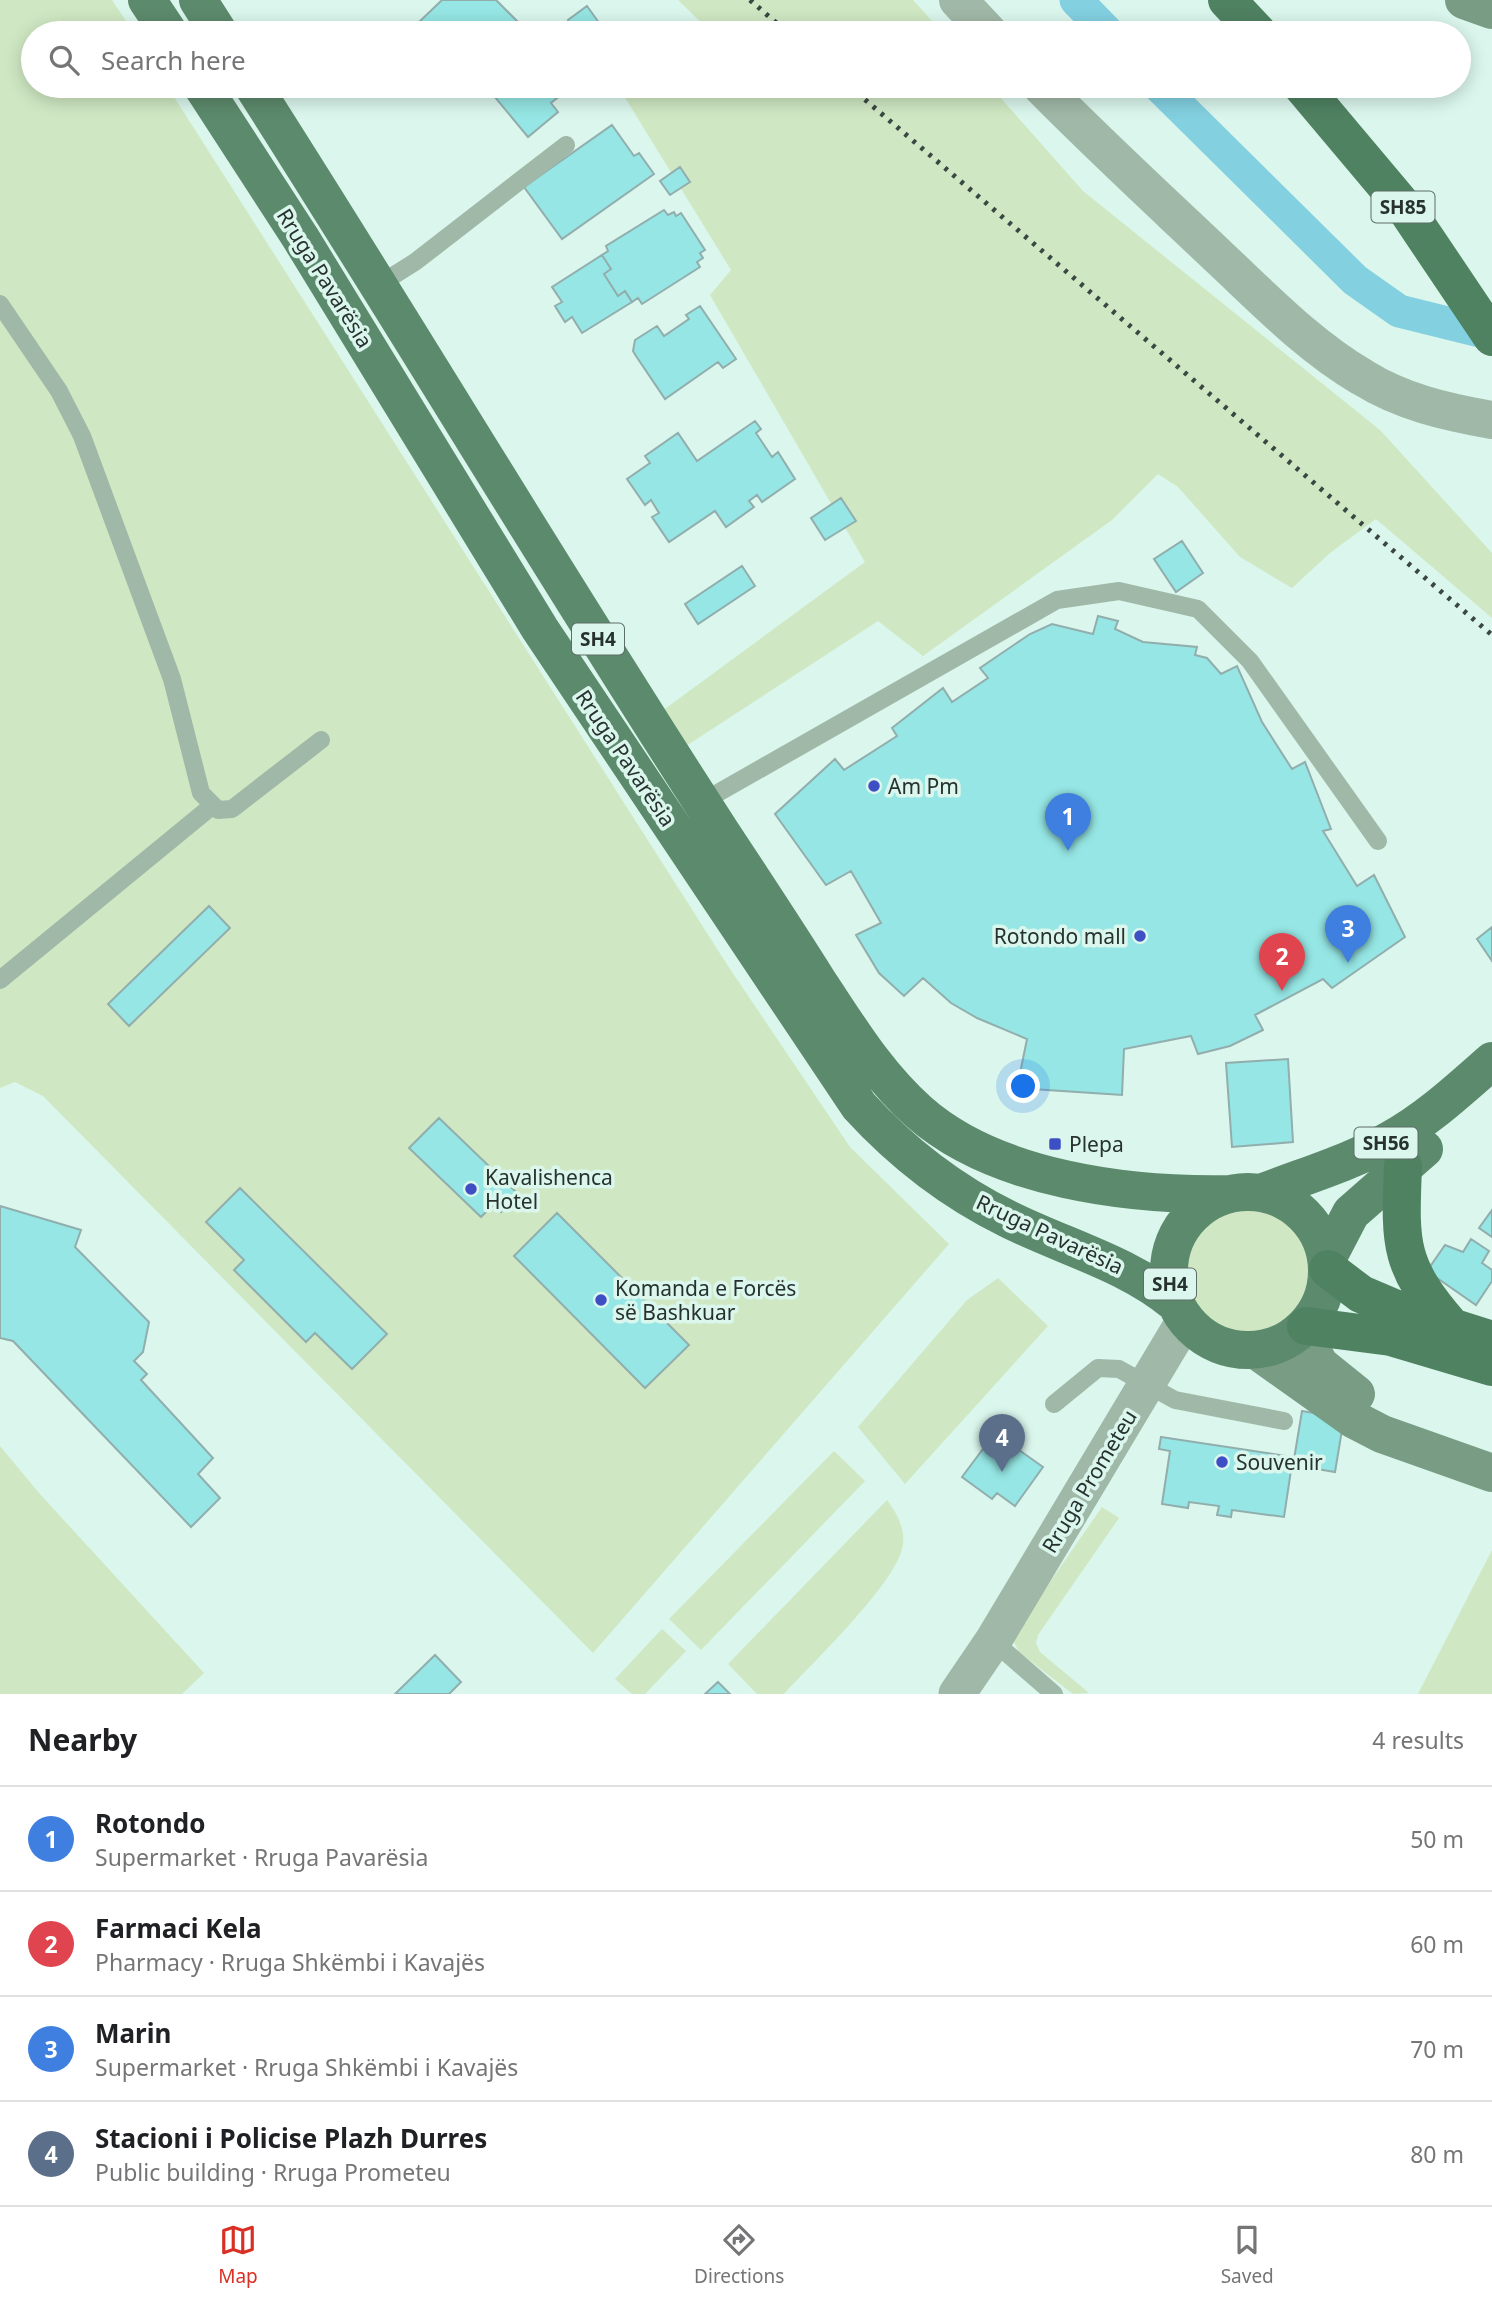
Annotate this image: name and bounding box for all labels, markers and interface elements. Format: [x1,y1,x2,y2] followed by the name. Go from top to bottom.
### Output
[21,21,1471,98] search box
[45,41,83,79] icon: search
[101,42,246,78] text: Search here
[1372,192,1434,223] road number: SH85
[271,203,379,353] street label: Rruga Pavarësia
[572,624,624,654] road number: SH4
[570,684,682,832] street label: Rruga Pavarësia
[888,772,959,800] place label: Am Pm
[866,778,882,794] marker: Am Pm
[1045,793,1091,851] pin: 1
[1325,905,1371,963] pin: 3
[994,922,1126,950] place label: Rotondo mall
[1132,928,1148,944] marker: Rotondo mall
[1259,933,1305,991] pin: 2
[1006,1069,1040,1103] your location
[1354,1128,1418,1158] road number: SH56
[1069,1130,1124,1158] place label: Plepa
[1047,1136,1063,1152] marker: Plepa
[485,1163,613,1215] place label: Kavalishenca Hotel
[463,1181,479,1197] marker: Kavalishenca Hotel
[972,1188,1128,1280] street label: Rruga Pavarësia
[1144,1268,1196,1300] road number: SH4
[615,1274,796,1326] place label: Komanda e Forcës së Bashkuar
[593,1292,609,1308] marker: Komanda e Forcës së Bashkuar
[1035,1404,1143,1558] street label: Rruga Prometeu
[979,1414,1025,1472] pin: 4
[1236,1448,1323,1476] place label: Souvenir
[1214,1454,1230,1470] marker: Souvenir
[28,1719,137,1760] text: Nearby
[1372,1724,1464,1756] text: 4 results
[95,1805,205,1841] text: Rotondo
[44,1823,58,1855] text: 1
[1410,1823,1464,1855] text: 50 m
[95,1841,428,1873] text: Supermarket · Rruga Pavarësia
[95,1910,261,1946] text: Farmaci Kela
[44,1928,58,1960] text: 2
[1410,1928,1464,1960] text: 60 m
[95,1946,485,1978] text: Pharmacy · Rruga Shkëmbi i Kavajës
[95,2015,171,2051] text: Marin
[44,2033,58,2065] text: 3
[1410,2033,1464,2065] text: 70 m
[95,2051,518,2083] text: Supermarket · Rruga Shkëmbi i Kavajës
[95,2120,487,2156] text: Stacioni i Policise Plazh Durres
[44,2138,58,2170] text: 4
[1410,2138,1464,2170] text: 80 m
[95,2156,451,2188] text: Public building · Rruga Prometeu
[218,2221,258,2289] tab: Map
[694,2221,784,2289] tab: Directions
[1221,2221,1274,2289] tab: Saved

